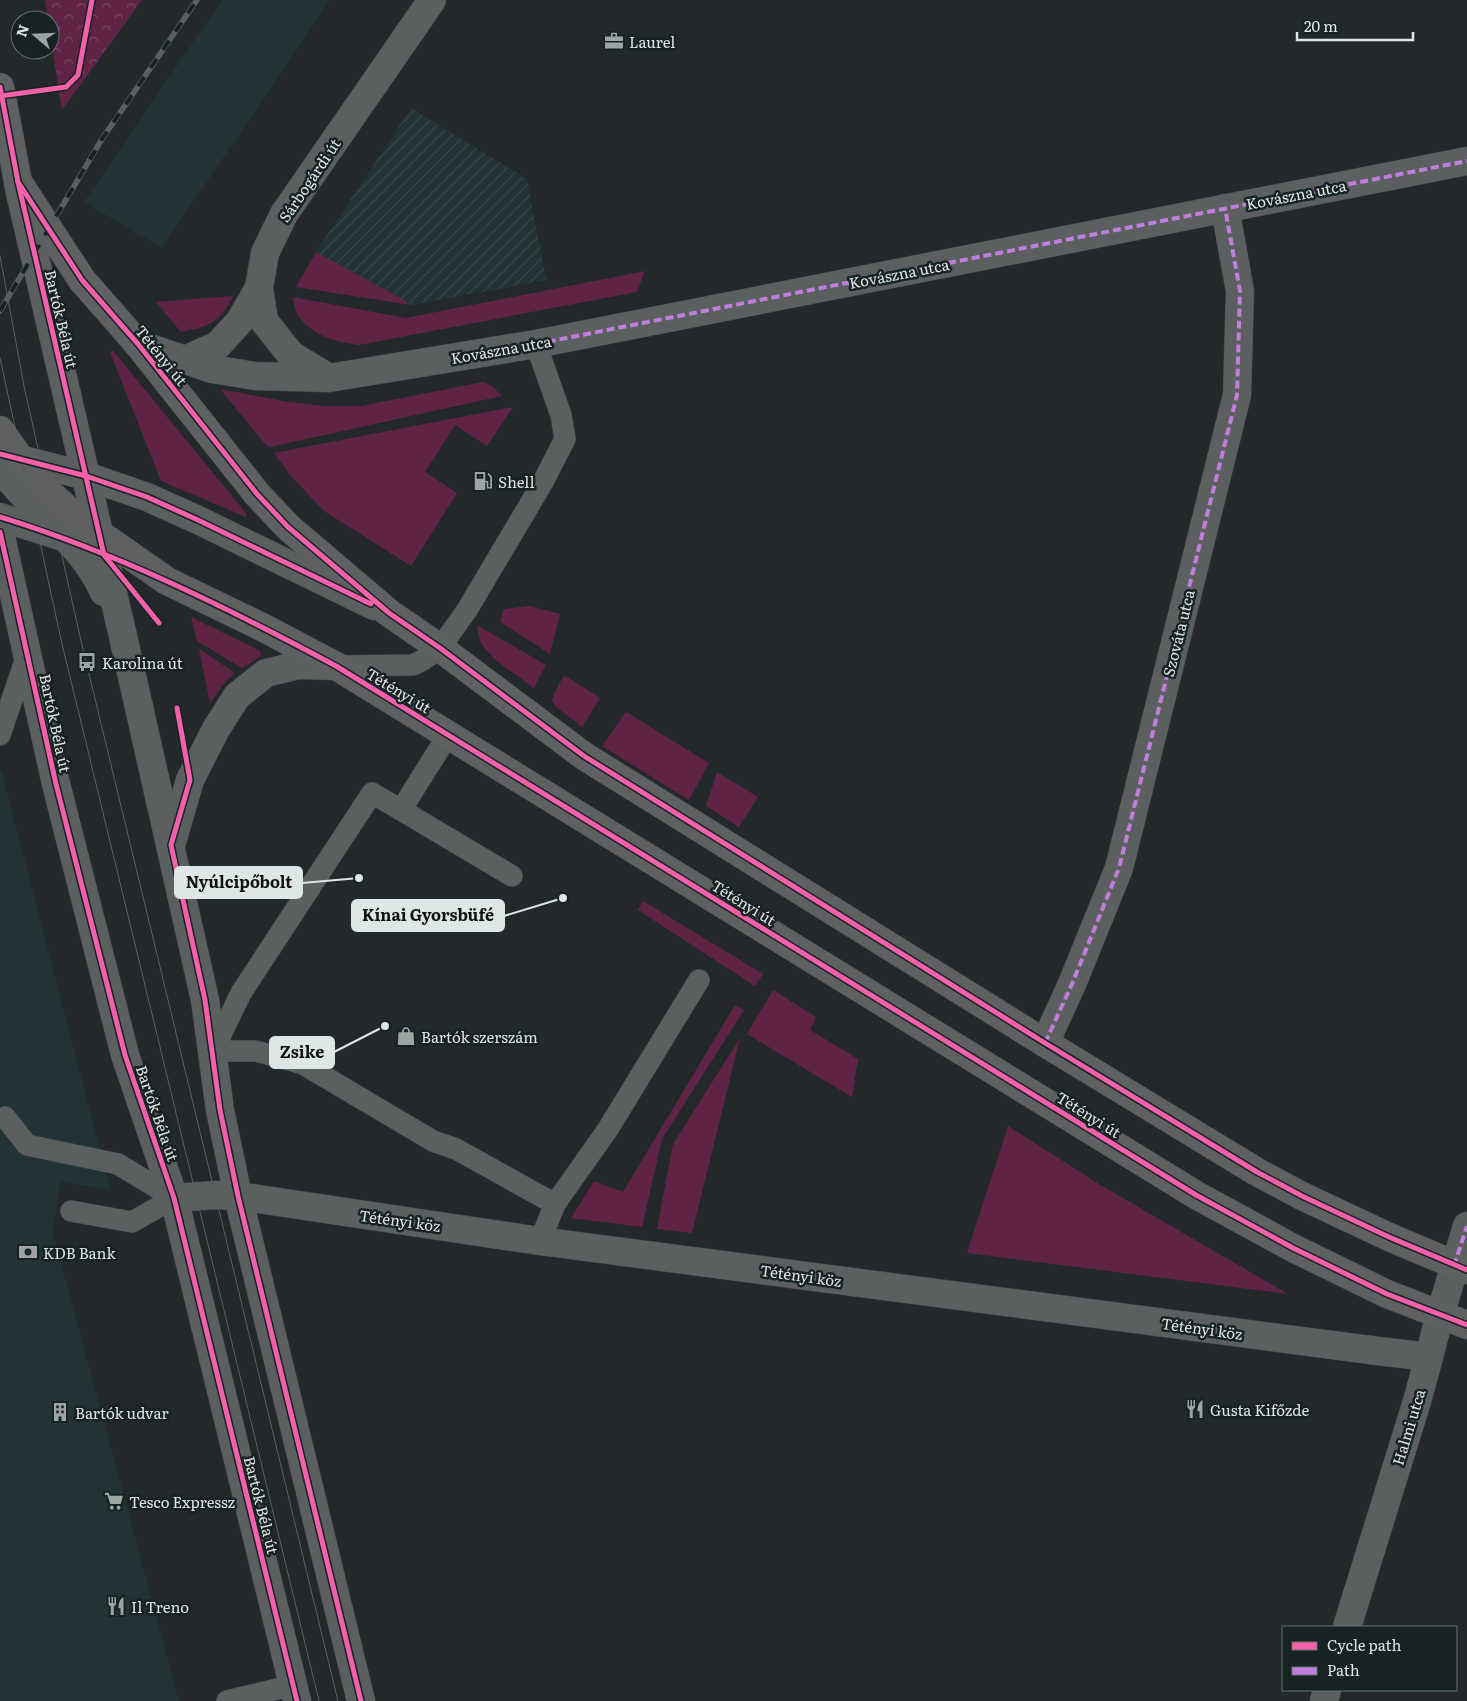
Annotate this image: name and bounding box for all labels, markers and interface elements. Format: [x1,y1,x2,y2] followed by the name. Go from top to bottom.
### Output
[10,10,60,60] north arrow
[1297,10,1413,42] scale bar
[1304,14,1338,37] text: 20 m
[10,21,33,39] text: N
[603,30,625,52] office icon: Laurel
[629,30,675,53] place label: Laurel
[272,133,346,227] street label: Sárbogárdi út
[1244,173,1349,215] street label: Kovászna utca
[847,252,952,294] street label: Kovászna utca
[40,268,84,370] street label: Bartók Béla út
[130,320,194,390] street label: Tétényi út
[449,329,554,369] street label: Kovászna utca
[472,470,494,492] fuel station icon: Shell
[498,470,534,493] place label: Shell
[1156,586,1200,679] street label: Szováta utca
[76,651,98,673] bus stop icon: Karolina út
[102,651,183,674] place label: Karolina út
[362,662,436,718] street label: Tétényi út
[34,672,78,774] street label: Bartók Béla út
[175,867,302,898] callout: Nyúlcipőbolt
[186,869,292,893] text: Nyúlcipőbolt
[707,873,781,931] street label: Tétényi út
[352,900,504,931] callout: Kínai Gyorsbüfé
[362,902,494,926] text: Kínai Gyorsbüfé
[395,1025,417,1047] shop icon: Bartók szerszám
[421,1025,538,1048] place label: Bartók szerszám
[270,1037,334,1068] callout: Zsike
[280,1039,324,1063] text: Zsike
[131,1062,185,1164] street label: Bartók Béla út
[1052,1085,1126,1143] street label: Tétényi út
[358,1203,442,1237] street label: Tétényi köz
[17,1241,39,1263] bank icon: KDB Bank
[43,1241,116,1264] place label: KDB Bank
[759,1258,843,1292] street label: Tétényi köz
[1160,1311,1244,1345] street label: Tétényi köz
[1385,1385,1431,1468] street label: Halmi utca
[1184,1398,1206,1420] restaurant icon: Gusta Kifőzde
[1210,1398,1309,1421] place label: Gusta Kifőzde
[49,1401,71,1423] building icon: Bartók udvar
[75,1401,169,1424] place label: Bartók udvar
[239,1454,285,1556] street label: Bartók Béla út
[103,1490,125,1512] supermarket icon: Tesco Expressz
[129,1490,235,1513] place label: Tesco Expressz
[105,1595,127,1617] restaurant icon: Il Treno
[131,1595,189,1618] place label: Il Treno
[1282,1626,1457,1691] legend
[1327,1633,1402,1656] text: Cycle path
[1327,1658,1360,1681] text: Path

